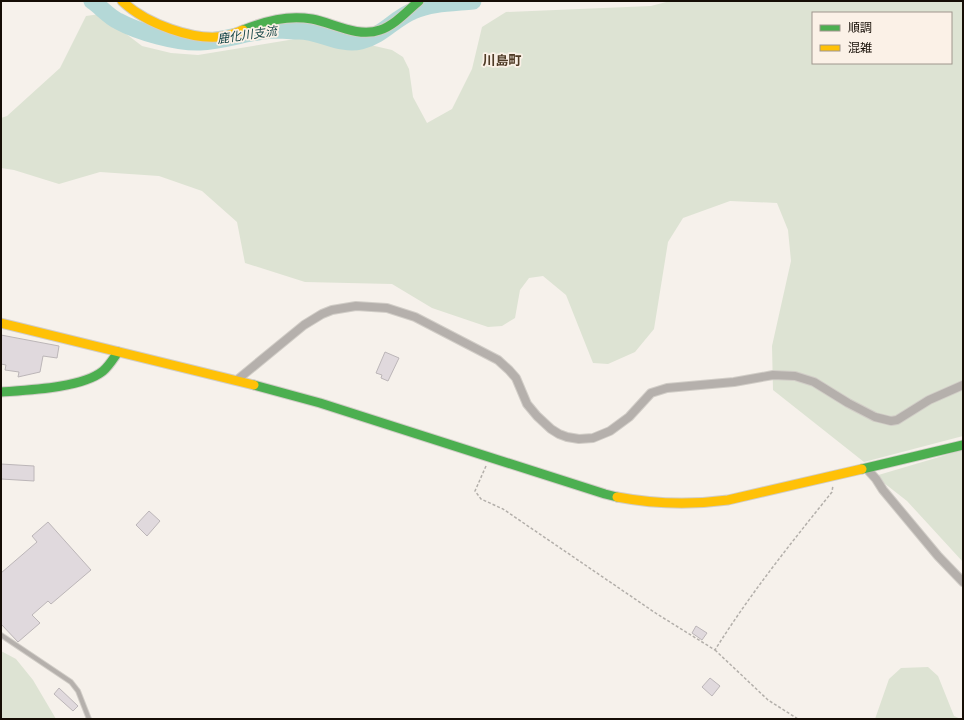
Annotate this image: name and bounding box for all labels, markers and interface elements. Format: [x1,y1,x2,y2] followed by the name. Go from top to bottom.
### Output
[812,12,952,64] legend
[848,21,872,35] text: 順調
[216,24,280,46] water label: 鹿化川支流
[848,41,872,55] text: 混雑
[482,53,522,68] district label: 川島町

